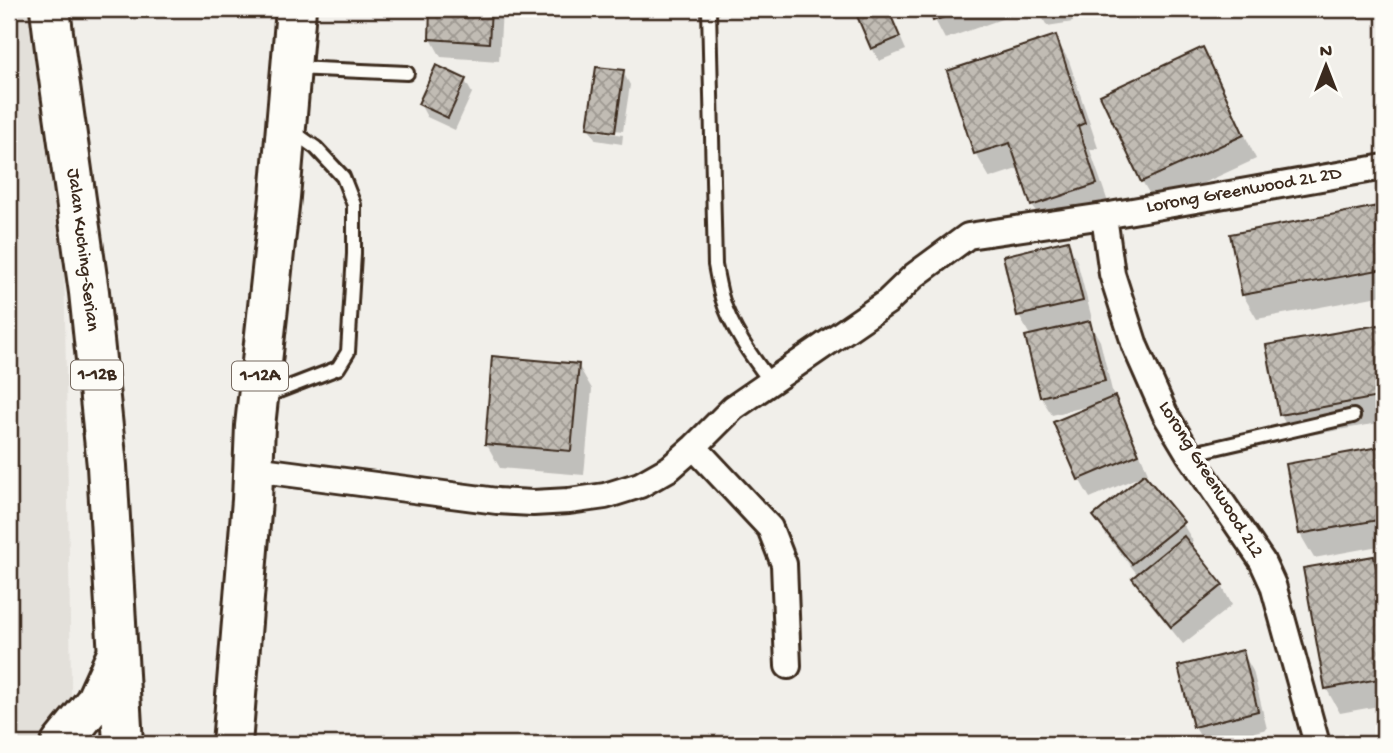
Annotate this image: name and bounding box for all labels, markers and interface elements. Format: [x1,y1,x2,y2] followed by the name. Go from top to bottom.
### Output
[1292,32,1362,102] north arrow
[1320,41,1332,64] text: N
[1145,162,1344,219] street label: Lorong Greenwood 2L 2D
[61,167,103,333] street label: Jalan Kuching-Serian
[71,360,123,390] road number: 1-12B
[232,362,288,390] road number: 1-12A
[1152,397,1268,563] street label: Lorong Greenwood 2L2

